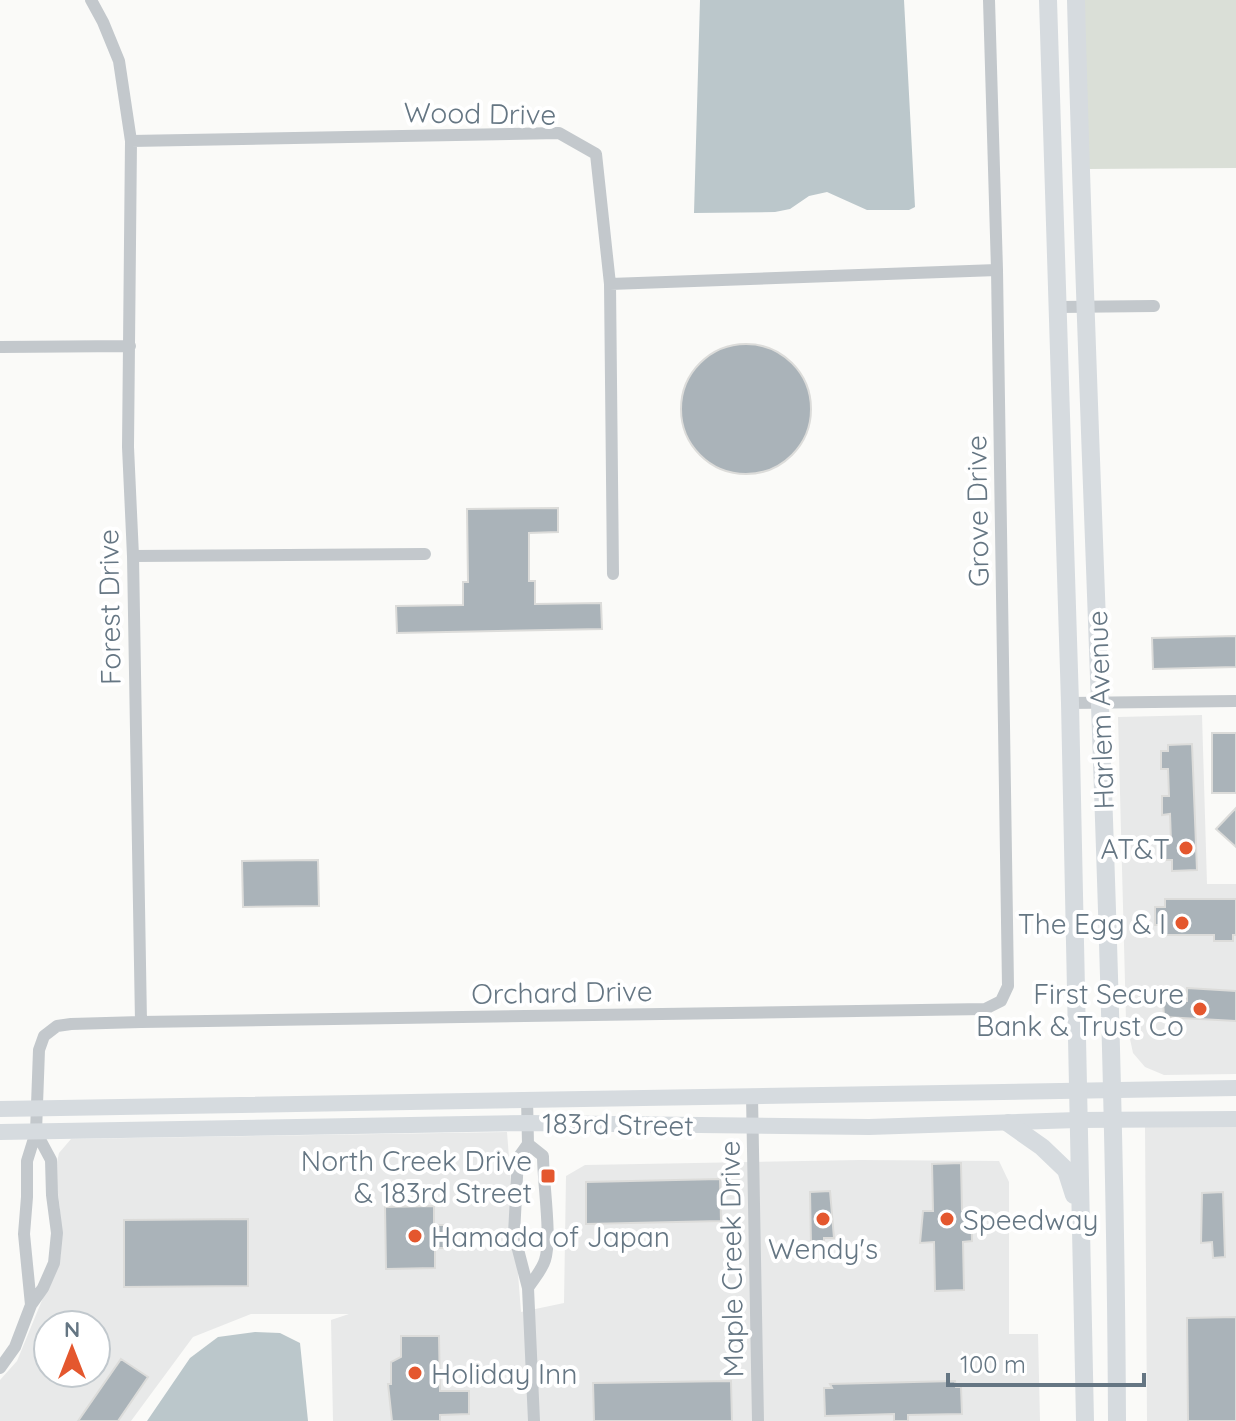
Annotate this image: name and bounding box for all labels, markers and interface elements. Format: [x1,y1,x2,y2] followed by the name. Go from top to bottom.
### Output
[403,94,557,132] street label: Wood Drive
[958,435,996,587] street label: Grove Drive
[90,529,128,685] street label: Forest Drive
[1079,610,1121,810] street label: Harlem Avenue
[1100,831,1170,866] place label: AT&T
[1177,839,1195,857] marker: AT&T
[1018,906,1166,941] place label: The Egg & I
[1173,914,1191,932] marker: The Egg & I
[471,973,653,1011] street label: Orchard Drive
[976,976,1184,1043] place label: First Secure Bank & Trust Co
[1191,1000,1209,1018] marker: First Secure Bank & Trust Co
[542,1105,694,1143] street label: 183rd Street
[711,1140,751,1378] street label: Maple Creek Drive
[301,1143,532,1210] place label: North Creek Drive & 183rd Street
[539,1167,557,1185] marker: North Creek Drive & 183rd Street
[963,1202,1098,1237] place label: Speedway
[814,1210,832,1228] marker: Wendy's
[938,1210,956,1228] marker: Speedway
[431,1219,670,1254] place label: Hamada of Japan
[406,1227,424,1245] marker: Hamada of Japan
[768,1231,878,1266] place label: Wendy's
[32,1309,112,1389] north arrow
[64,1315,80,1343] text: N
[948,1337,1144,1387] scale bar
[960,1349,1026,1379] text: 100 m
[431,1356,577,1391] place label: Holiday Inn
[406,1364,424,1382] marker: Holiday Inn

